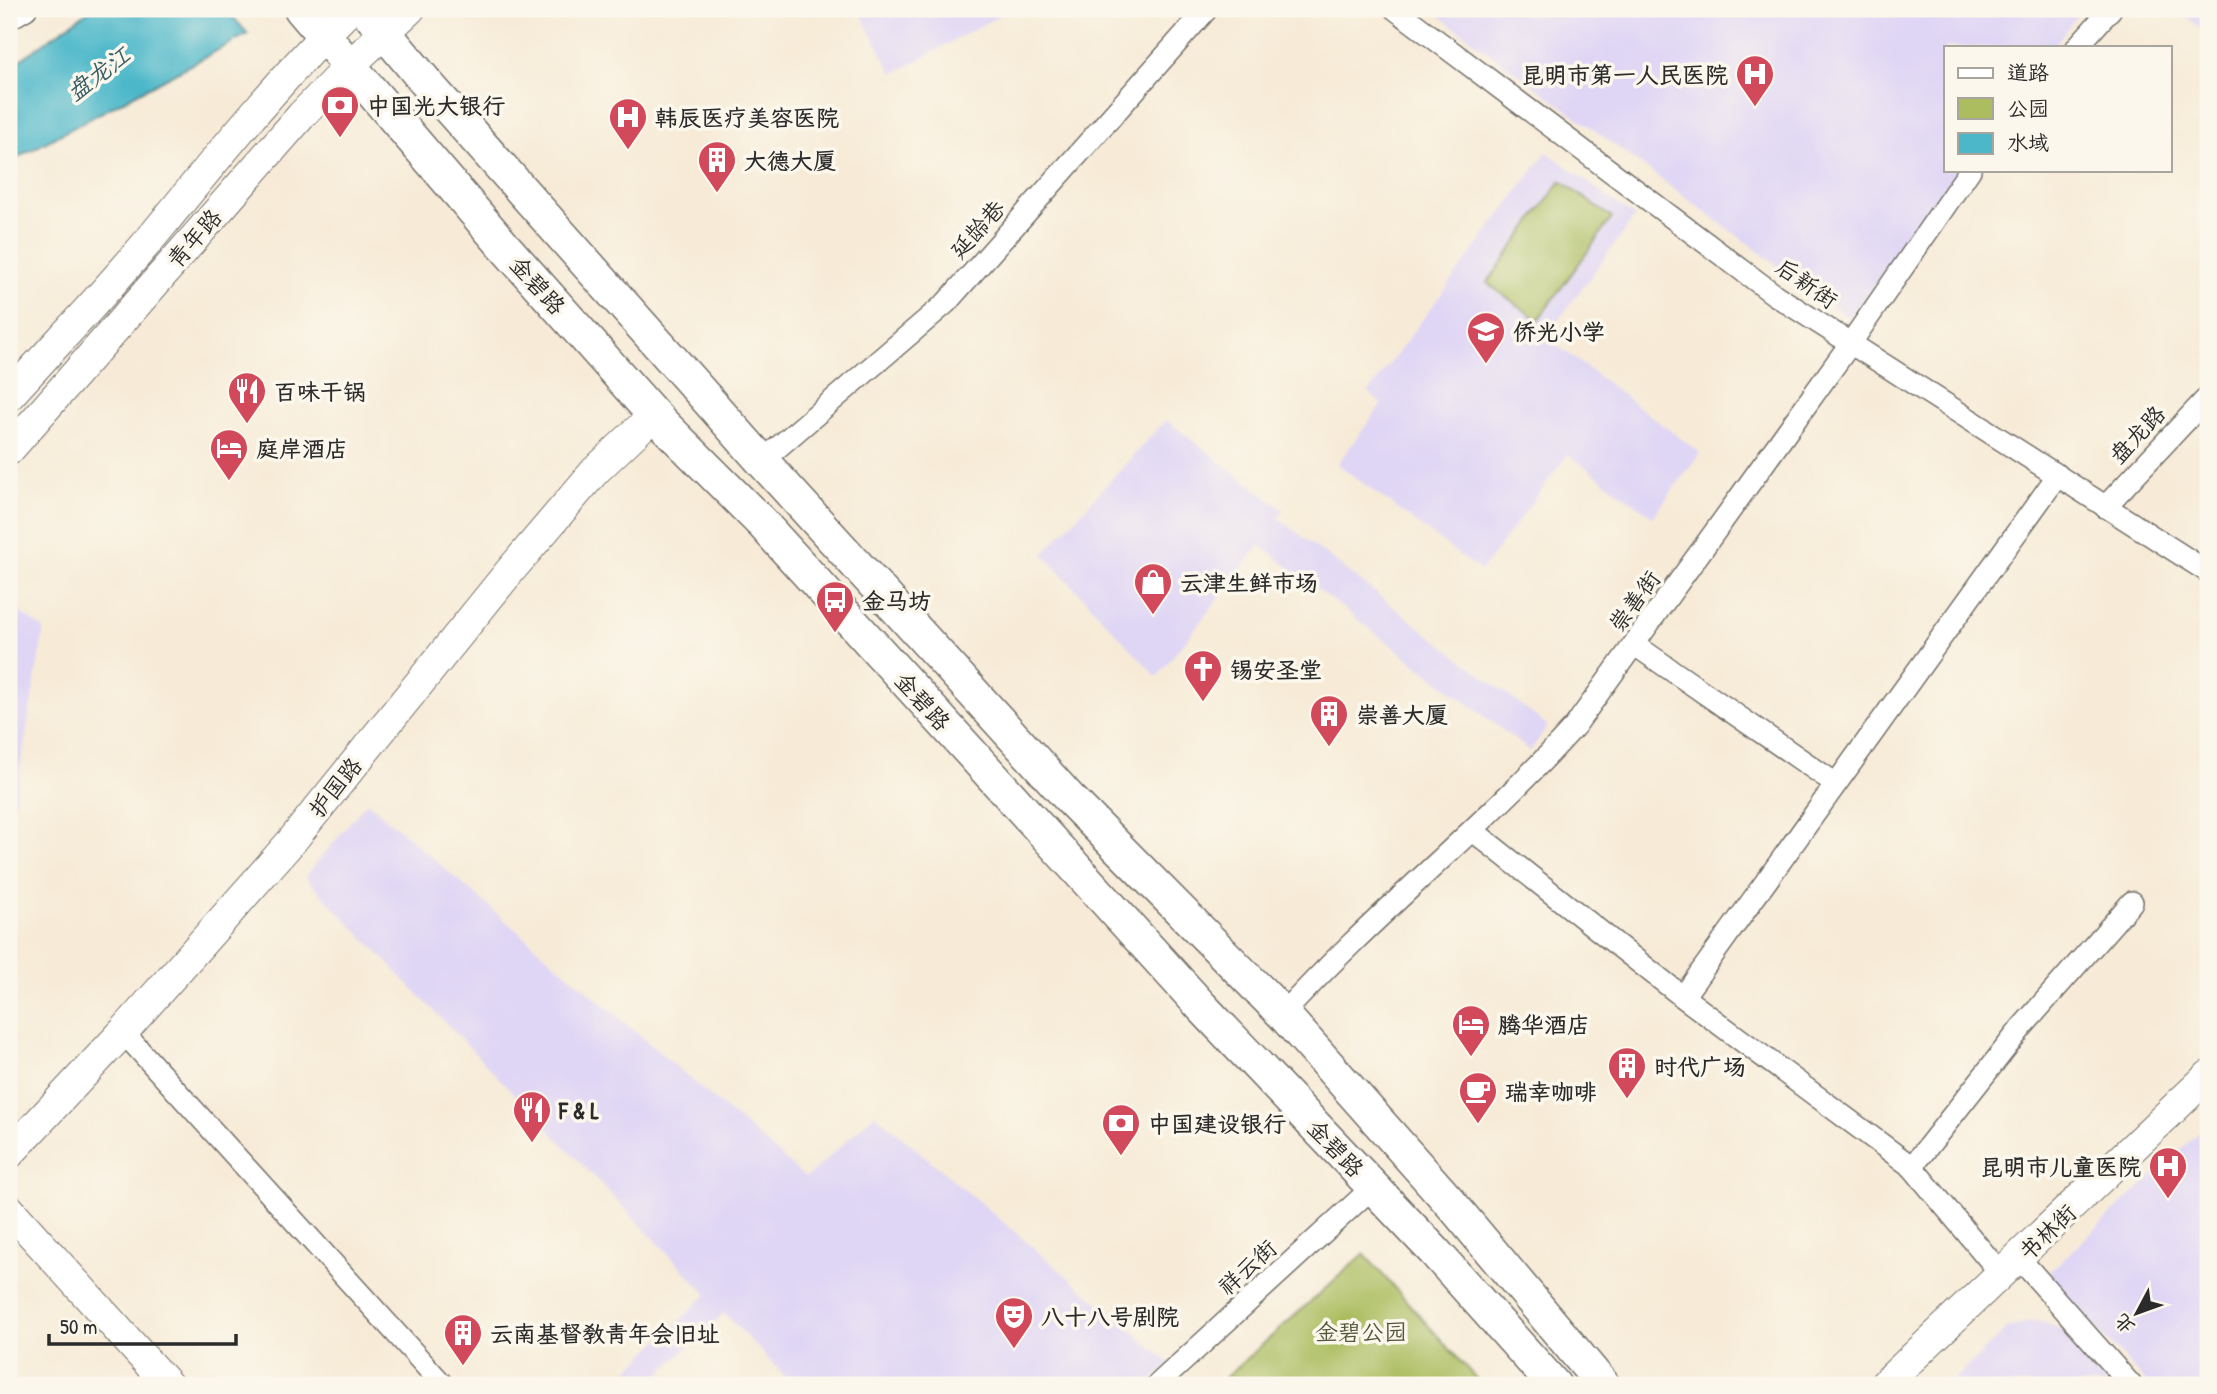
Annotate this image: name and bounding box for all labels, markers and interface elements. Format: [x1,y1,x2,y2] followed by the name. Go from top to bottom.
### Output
[60,38,137,107] water label: 盘龙江
[1944,46,2172,172] legend
[1734,53,1776,108] hospital icon: 昆明市第一人民医院
[2007,58,2049,87] text: 道路
[1521,59,1728,90] place label: 昆明市第一人民医院
[319,84,361,139] bank icon: 中国光大银行
[367,90,505,121] place label: 中国光大银行
[2007,94,2049,123] text: 公园
[607,96,649,151] hospital icon: 韩辰医疗美容医院
[655,102,839,133] place label: 韩辰医疗美容医院
[2007,128,2049,157] text: 水域
[696,139,738,194] building icon: 大德大厦
[744,145,836,176] place label: 大德大厦
[942,192,1012,265] street label: 延龄巷
[160,202,228,274] street label: 青年路
[503,249,573,321] street label: 金碧路
[1770,251,1844,315] street label: 后新街
[1465,310,1507,365] school or university icon: 侨光小学
[1513,316,1605,347] place label: 侨光小学
[226,370,268,425] restaurant icon: 百味干锅
[274,376,366,407] place label: 百味干锅
[2102,398,2172,470] street label: 盘龙路
[208,427,250,482] hotel icon: 庭岸酒店
[256,433,348,464] place label: 庭岸酒店
[1132,561,1174,616] shop icon: 云津生鲜市场
[1601,564,1667,638] street label: 崇善街
[1180,567,1318,598] place label: 云津生鲜市场
[814,579,856,634] bus stop icon: 金马坊
[862,585,931,616] place label: 金马坊
[1182,648,1224,703] church icon: 锡安圣堂
[1230,654,1322,685] place label: 锡安圣堂
[888,665,958,737] street label: 金碧路
[1308,693,1350,748] building icon: 崇善大厦
[1356,699,1448,730] place label: 崇善大厦
[301,750,369,824] street label: 护国路
[1450,1003,1492,1058] hotel icon: 腾华酒店
[1498,1009,1590,1040] place label: 腾华酒店
[1606,1045,1648,1100] building icon: 时代广场
[1654,1051,1746,1082] place label: 时代广场
[1457,1070,1499,1125] cafe icon: 瑞幸咖啡
[1505,1076,1597,1107] place label: 瑞幸咖啡
[511,1089,553,1144] restaurant icon: F & L
[558,1095,599,1126] place label: F & L
[1100,1102,1142,1157] bank icon: 中国建设银行
[1148,1108,1286,1139] place label: 中国建设银行
[1301,1112,1371,1184] street label: 金碧路
[2147,1145,2189,1200] hospital icon: 昆明市儿童医院
[1980,1151,2141,1182] place label: 昆明市儿童医院
[2011,1197,2083,1267] street label: 书林街
[1211,1232,1283,1302] street label: 祥云街
[2102,1278,2172,1348] north arrow
[993,1295,1035,1350] theatre icon: 八十八号剧院
[1041,1301,1179,1332] place label: 八十八号剧院
[49,1303,236,1347] scale bar
[2108,1308,2140,1340] text: 北
[60,1312,97,1341] text: 50 m
[442,1312,484,1367] building icon: 云南基督教青年会旧址
[1315,1316,1407,1347] park label: 金碧公园
[490,1318,720,1349] place label: 云南基督教青年会旧址

